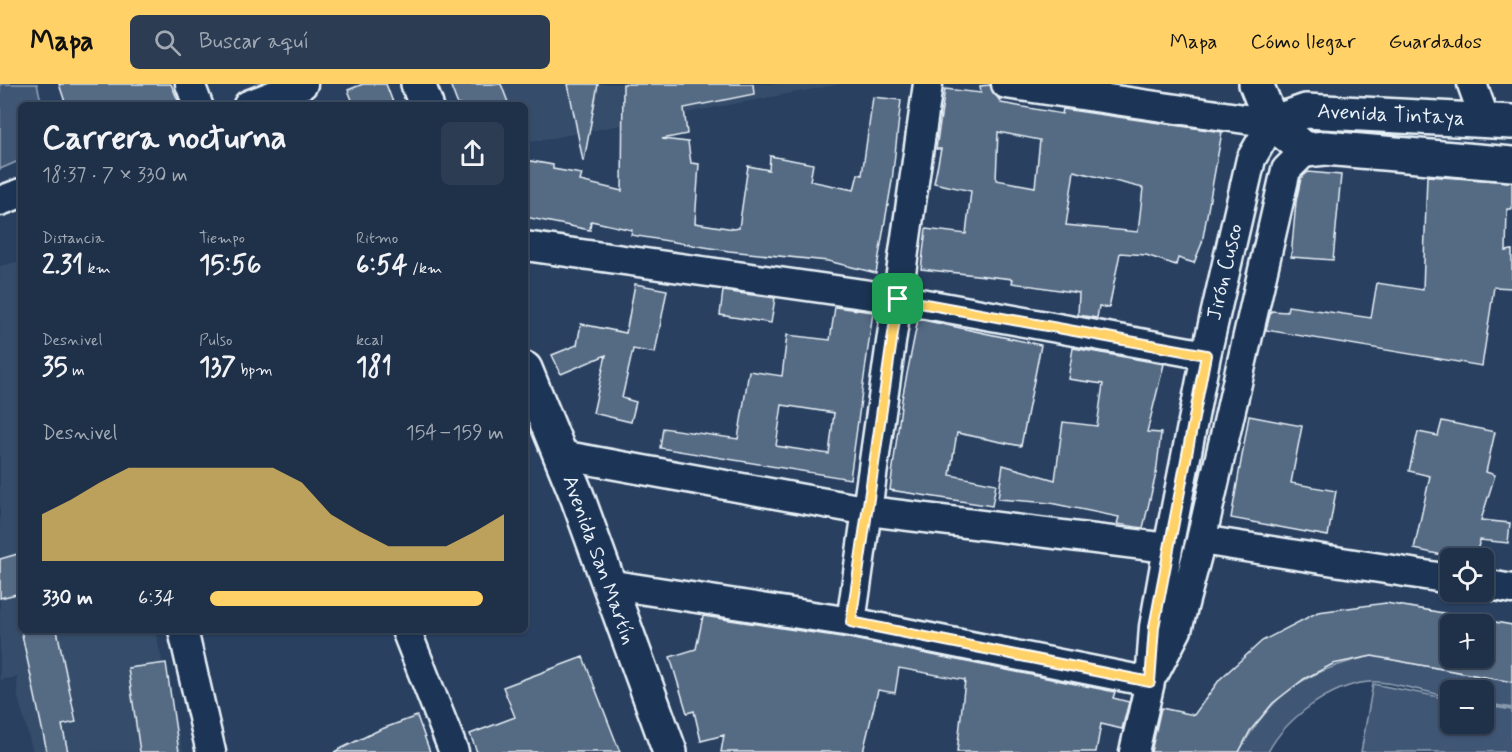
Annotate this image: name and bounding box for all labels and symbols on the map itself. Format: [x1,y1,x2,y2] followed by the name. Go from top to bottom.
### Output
[1317,97,1465,133] street label: Avenida Tintaya
[1200,221,1250,323] street label: Jirón Cusco
[872,273,923,324] pin
[555,471,643,649] street label: Avenida San Martín

